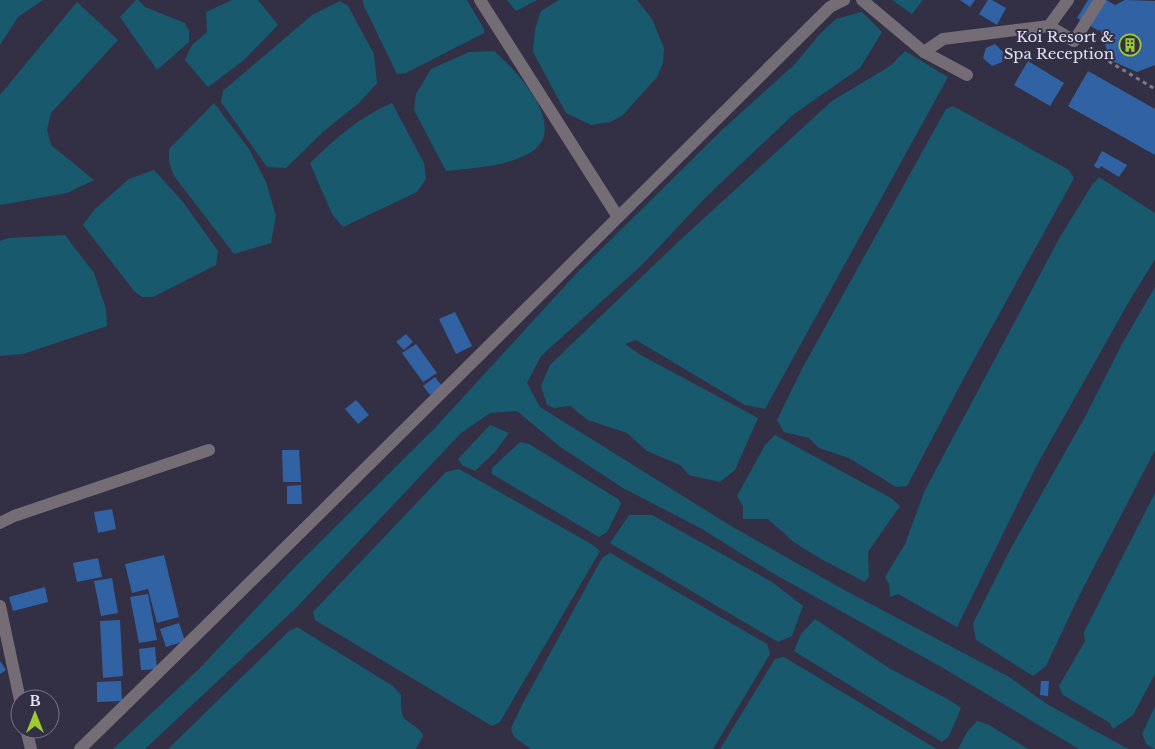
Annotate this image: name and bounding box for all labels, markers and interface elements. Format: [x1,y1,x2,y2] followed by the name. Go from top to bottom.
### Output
[1004,27,1114,63] place label: Koi Resort & Spa Reception
[1118,33,1142,57] building icon: Koi Resort & Spa Reception
[10,689,60,739] north arrow
[29,692,41,710] text: B

